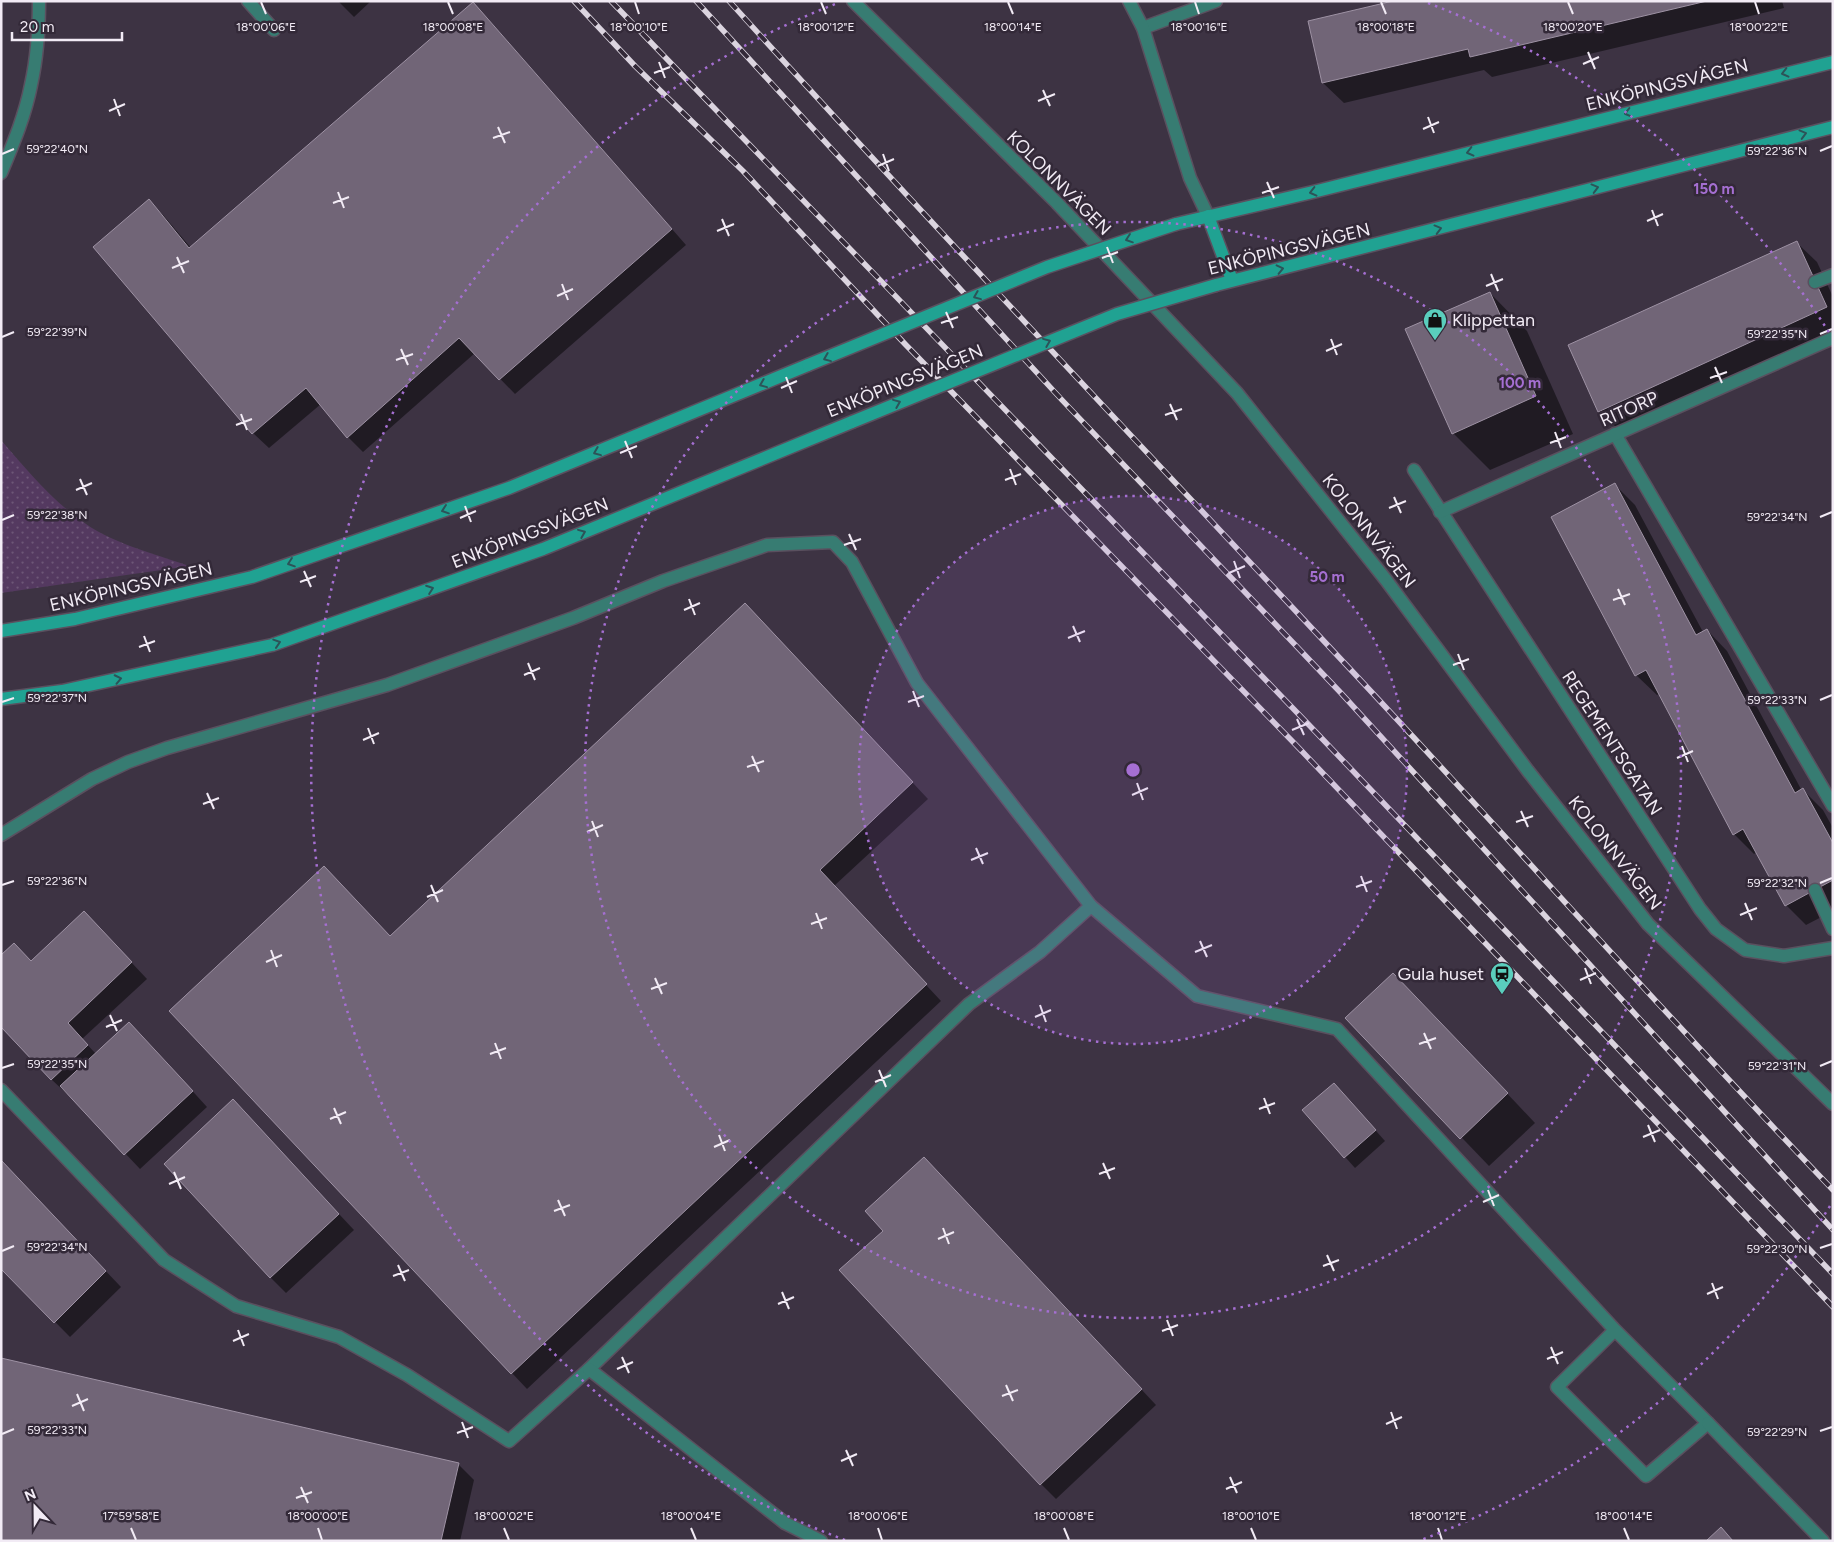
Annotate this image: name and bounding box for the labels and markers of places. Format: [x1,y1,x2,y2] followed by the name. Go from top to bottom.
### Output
[1422,307,1448,341] shop icon: Klippettan
[1452,309,1535,331] place label: Klippettan
[1124,761,1142,779] centre of rings
[1489,961,1515,995] station icon: Gula huset
[1398,963,1484,985] place label: Gula huset

